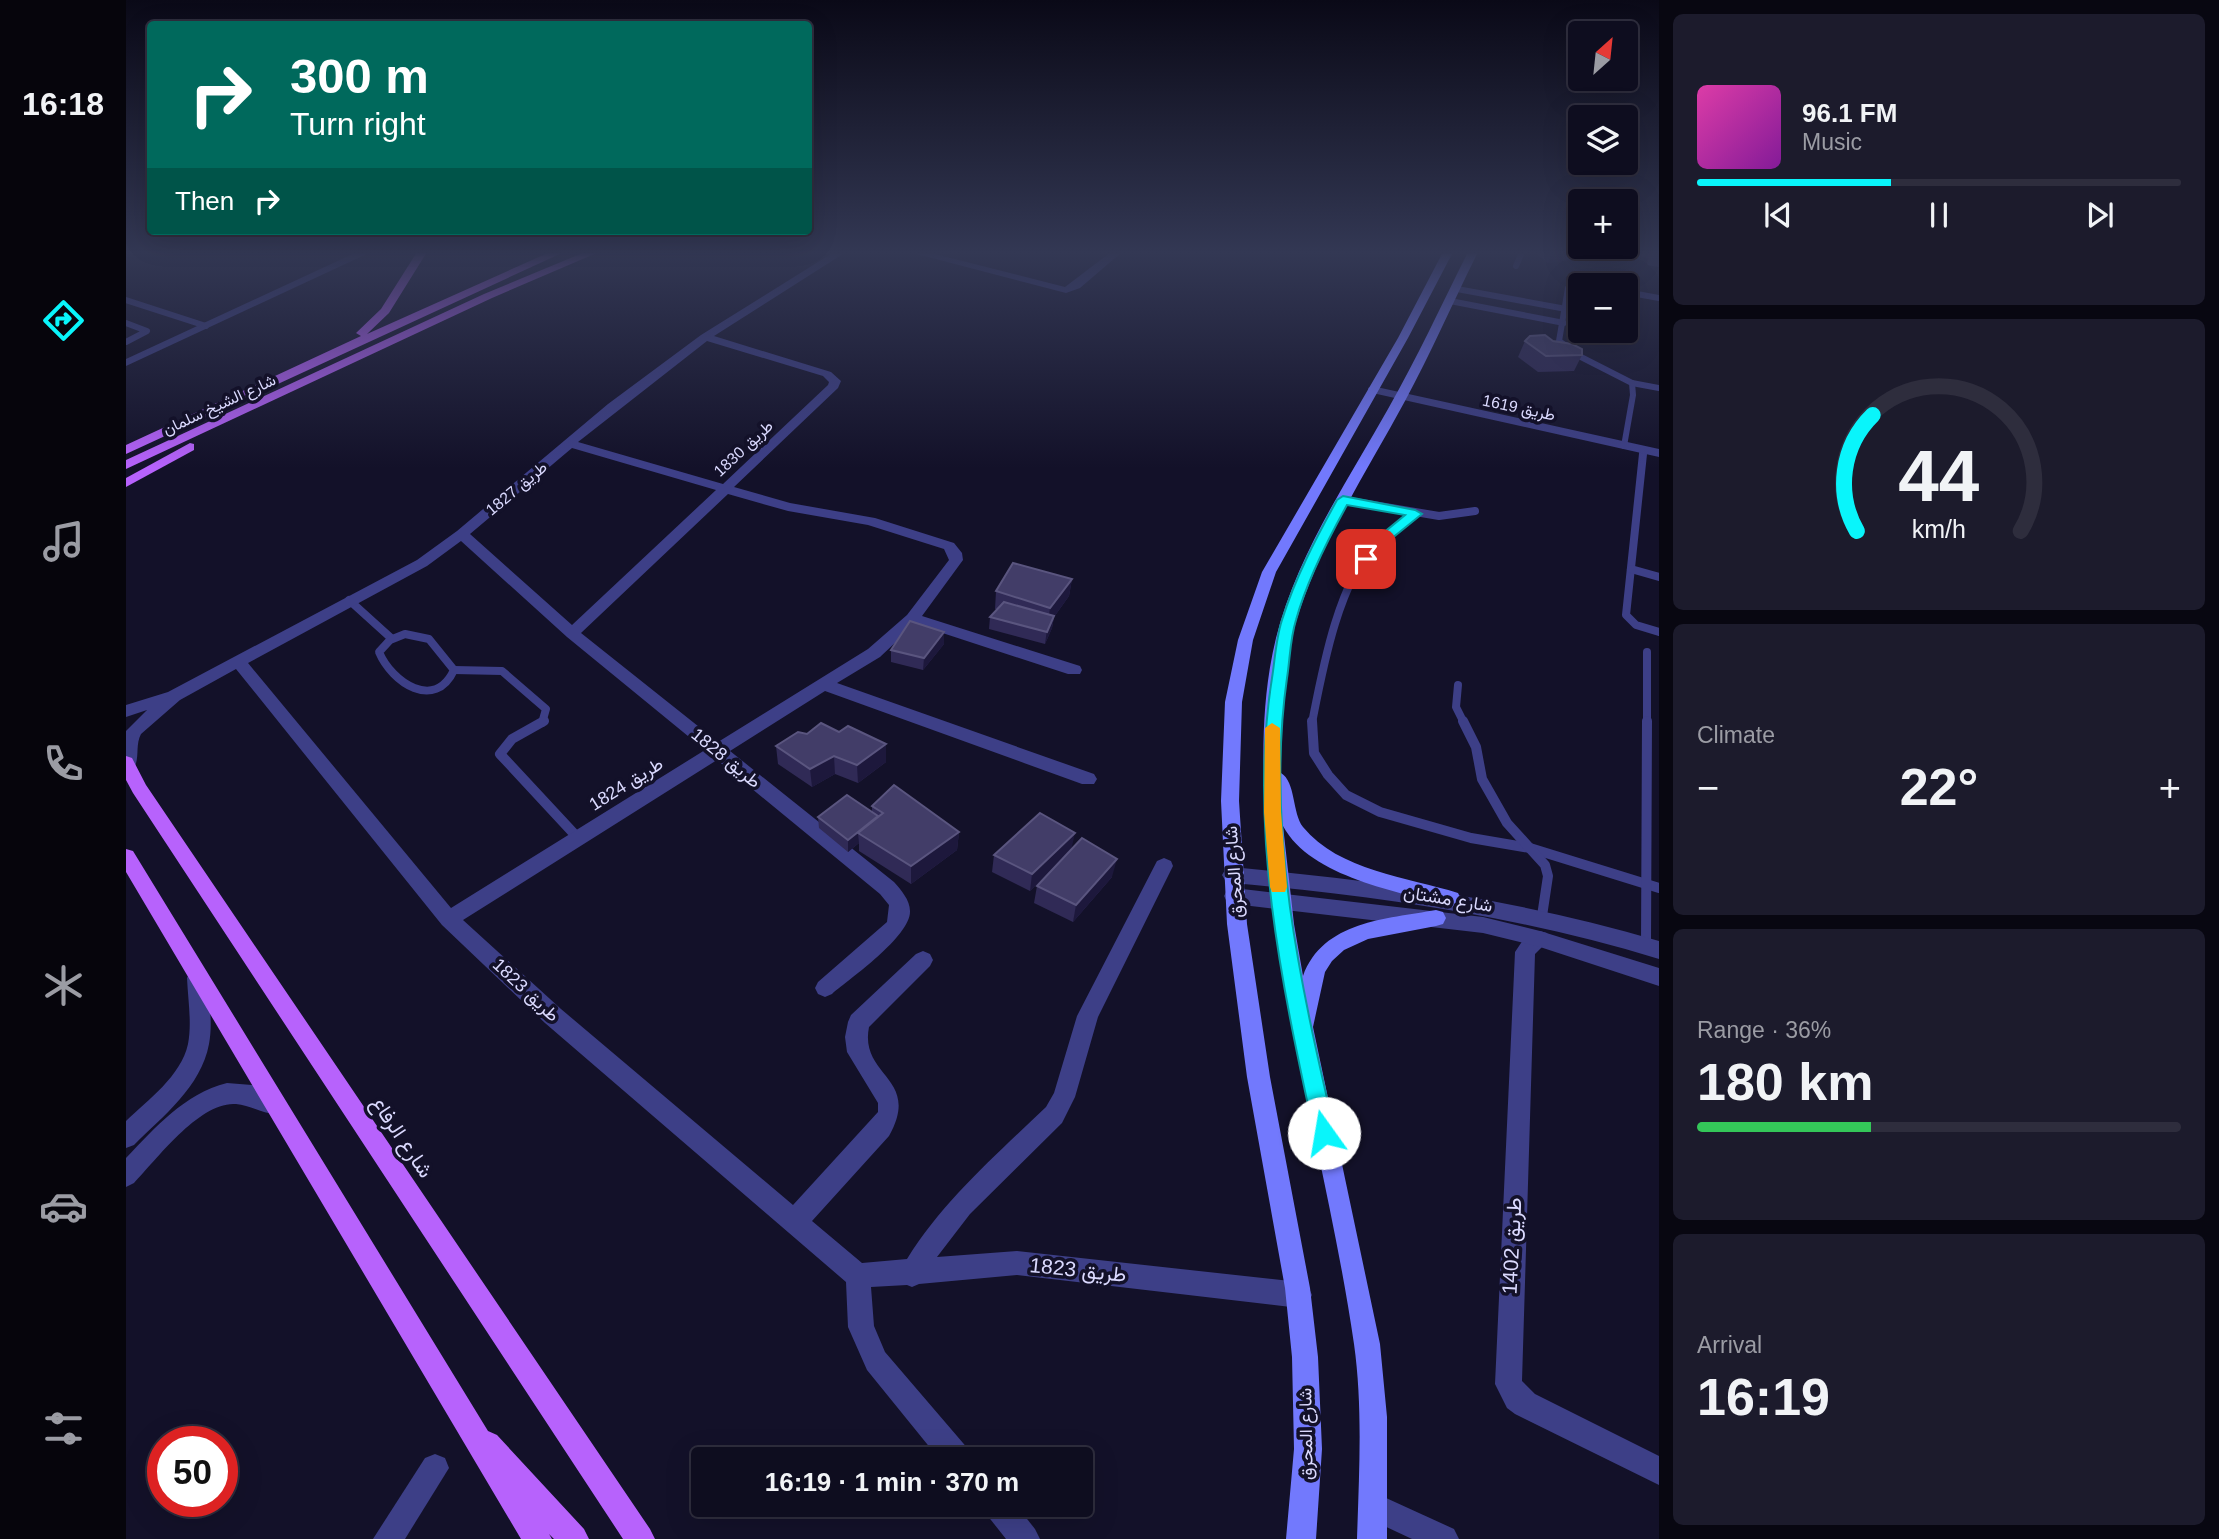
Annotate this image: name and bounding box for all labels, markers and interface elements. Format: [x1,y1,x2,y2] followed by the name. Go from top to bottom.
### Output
[1568,21,1638,91] north arrow
[1568,21,1638,343] map controls
[175,49,266,140] icon: right
[290,49,429,103] text: 300 m
[22,86,104,122] text: 16:18
[1802,98,1897,128] text: 96.1 FM
[1568,105,1638,175] button: layers
[290,106,426,142] text: Turn right
[1802,129,1862,155] text: Music
[248,182,286,220] icon: right
[175,186,234,216] text: Then
[1568,189,1638,259] button: +
[1759,196,1797,234] icon: previous
[1920,196,1958,234] icon: pause
[2081,196,2119,234] icon: next
[1568,273,1638,343] button: −
[39,296,88,345] icon: directions
[160,371,280,441] street label: شارع الشيخ سلمان
[1481,391,1557,425] street label: طريق 1619
[710,417,778,481] street label: طريق 1830
[1899,435,1980,516] text: 44
[483,458,551,520] street label: طريق 1827
[1912,514,1966,542] text: km/h
[39,517,88,566] icon: music
[1336,529,1396,589] pin
[1347,540,1385,578] icon: arrive
[1697,722,1775,748] text: Climate
[687,724,765,793] street label: طريق 1828
[39,739,88,788] icon: phone
[585,753,667,815] street label: طريق 1824
[1900,758,1978,816] text: 22°
[1697,767,1719,809] text: −
[2159,767,2181,809] text: +
[1221,825,1249,919] street label: شارع المحرق
[1402,882,1494,918] street label: شارع مشتان
[488,954,563,1026] street label: طريق 1823
[39,961,88,1010] icon: climate
[1697,1017,1831,1043] text: Range · 36%
[1697,1053,1873,1111] text: 180 km
[364,1092,438,1183] street label: شارع الرفاع
[1287,1096,1361,1170] position arrow
[39,1182,88,1231] icon: car
[1497,1197,1528,1295] street label: طريق 1402
[1028,1253,1128,1288] street label: طريق 1823
[1697,1332,1762,1358] text: Arrival
[1697,1368,1830,1426] text: 16:19
[1295,1388,1319,1480] street label: شارع المحرق
[39,1404,88,1453] icon: filters
[147,1426,238,1517] speed limit sign: 50
[765,1467,1019,1497] text: 16:19 · 1 min · 370 m

